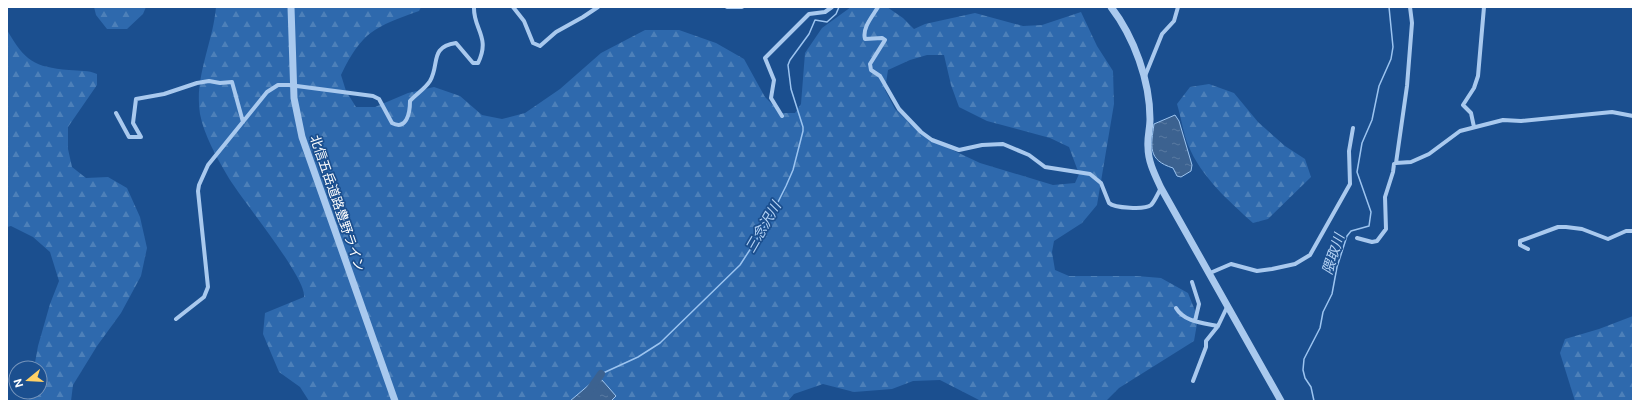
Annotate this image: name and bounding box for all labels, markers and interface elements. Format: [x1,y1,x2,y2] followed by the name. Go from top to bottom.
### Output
[307,133,368,273] street label: 北信五岳道路豊野ライン
[742,197,785,255] water label: 三念沢川
[1319,230,1348,276] water label: 隈取川
[8,360,48,400] north arrow
[11,377,26,389] text: N

